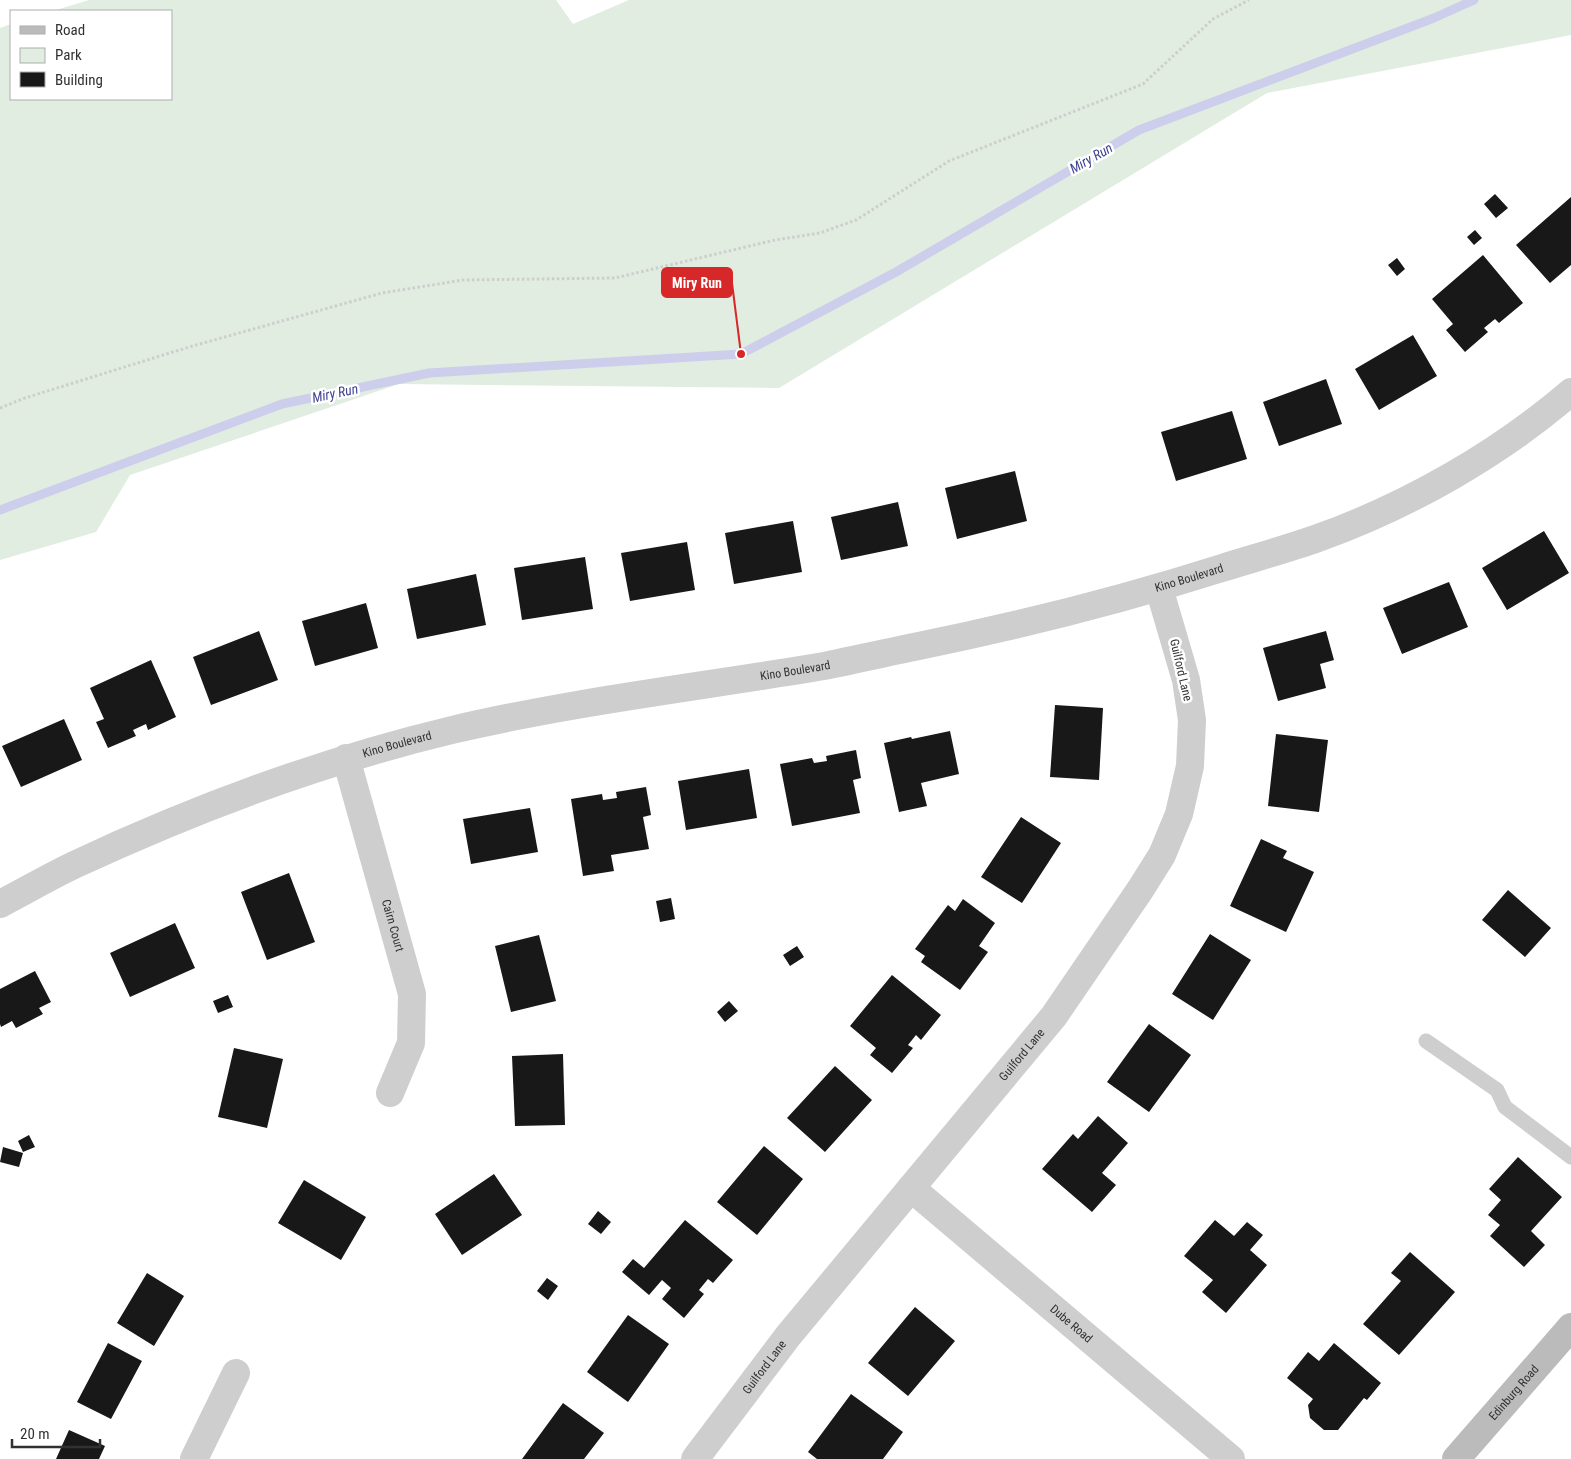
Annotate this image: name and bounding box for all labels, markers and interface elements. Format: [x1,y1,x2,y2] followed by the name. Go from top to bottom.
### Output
[10,10,172,100] legend
[55,21,85,39] text: Road
[55,46,82,64] text: Park
[55,71,103,89] text: Building
[1067,139,1115,177] water label: Miry Run
[662,268,732,297] callout: Miry Run
[672,275,722,291] text: Miry Run
[310,380,360,406] water label: Miry Run
[1153,561,1225,595] street label: Kino Boulevard
[1167,638,1195,703] street label: Guilford Lane
[759,658,832,683] street label: Kino Boulevard
[361,728,433,761] street label: Kino Boulevard
[379,898,407,954] street label: Cairn Court
[996,1026,1048,1084] street label: Guilford Lane
[1047,1302,1095,1346] street label: Dube Road
[740,1337,789,1397] street label: Guilford Lane
[1486,1362,1542,1423] street label: Edinburg Road
[12,1416,100,1448] scale bar
[20,1425,50,1443] text: 20 m

